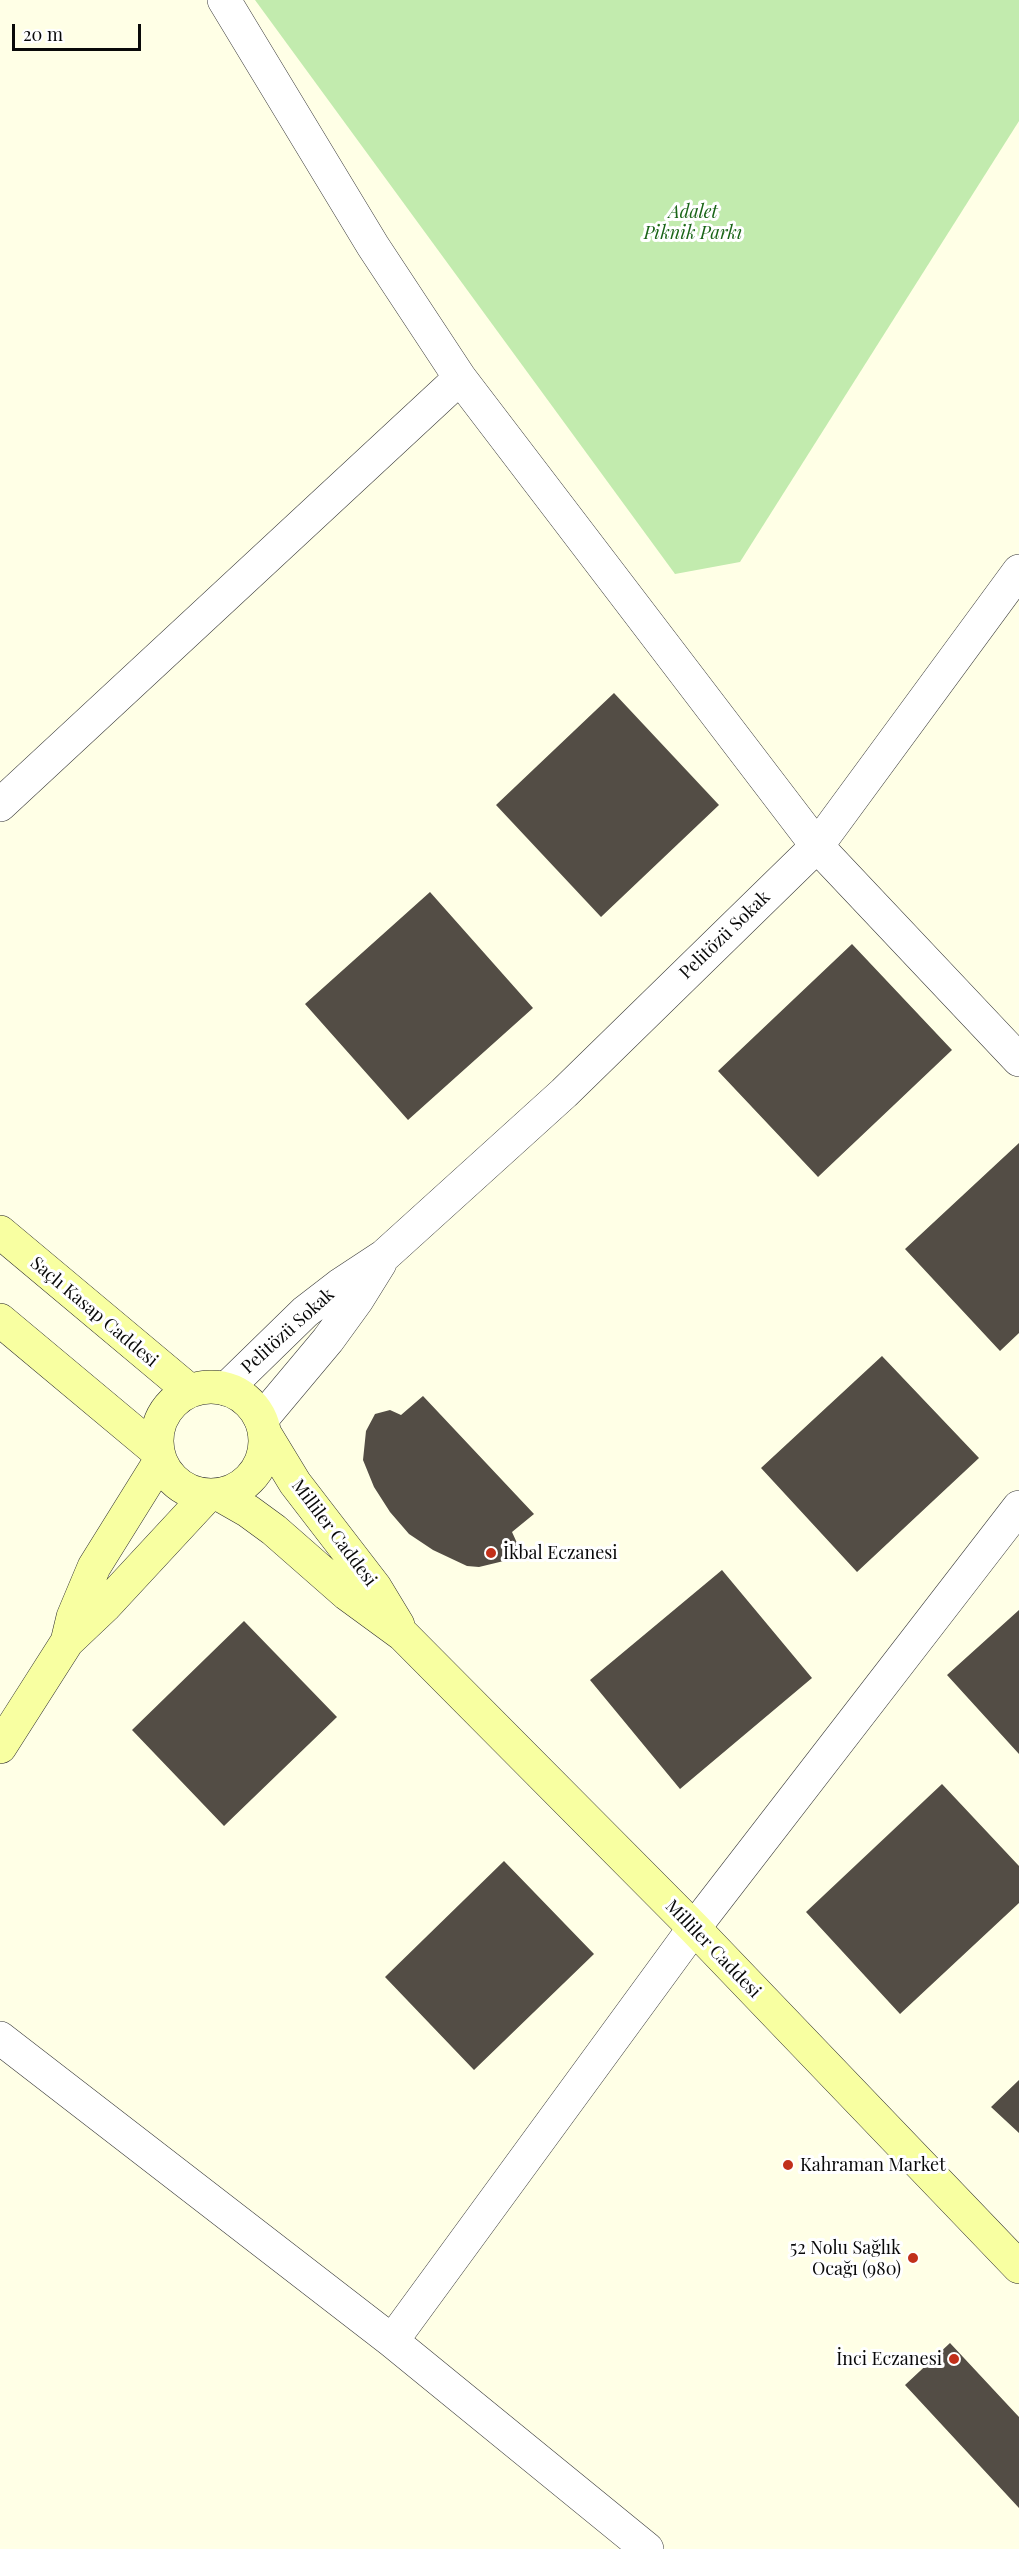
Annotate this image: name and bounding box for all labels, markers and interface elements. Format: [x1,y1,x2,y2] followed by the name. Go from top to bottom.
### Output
[15,12,144,50] scale bar
[23,22,63,46] text: 20 m
[644,201,742,244] park label: Adalet Piknik Parkı
[675,886,775,984] street label: Pelitözü Sokak
[26,1252,162,1372] street label: Saçlı Kasap Caddesi
[237,1284,339,1378] street label: Pelitözü Sokak
[287,1475,381,1591] street label: Milliler Caddesi
[503,1542,618,1564] place label: İkbal Eczanesi
[484,1546,498,1560] marker: İkbal Eczanesi
[661,1896,765,2002] street label: Milliler Caddesi
[800,2154,946,2176] place label: Kahraman Market
[781,2158,795,2172] marker: Kahraman Market
[790,2237,901,2280] place label: 52 Nolu Sağlık Ocağı (980)
[906,2251,920,2265] marker: 52 Nolu Sağlık Ocağı (980)
[836,2348,942,2370] place label: İnci Eczanesi
[947,2352,961,2366] marker: İnci Eczanesi

